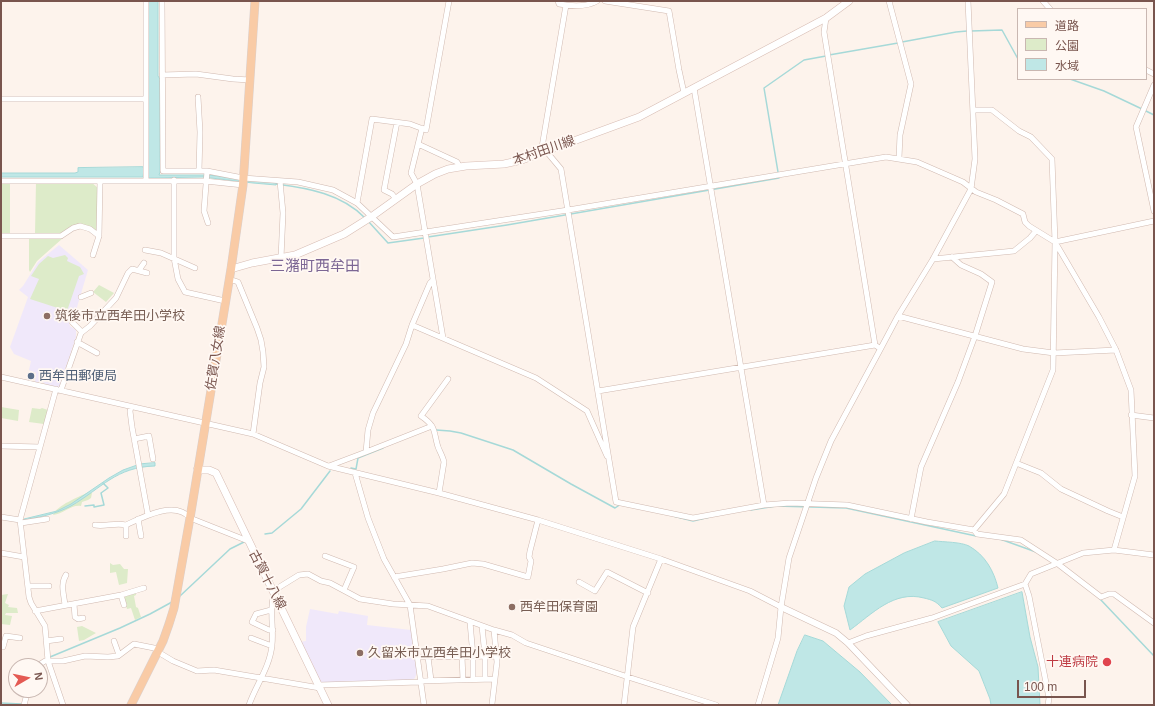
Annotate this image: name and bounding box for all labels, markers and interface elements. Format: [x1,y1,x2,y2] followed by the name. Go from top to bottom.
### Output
[1017,8,1147,80] legend
[1055,19,1079,33] text: 道路
[1055,39,1079,53] text: 公園
[1055,59,1079,73] text: 水域
[511,133,577,169] street label: 本村田川線
[270,258,360,276] district label: 三潴町西牟田
[55,308,185,324] place label: 筑後市立西牟田小学校
[42,311,52,321] marker: 筑後市立西牟田小学校
[203,325,229,391] street label: 佐賀八女線
[39,368,117,384] place label: 西牟田郵便局
[26,371,36,381] marker: 西牟田郵便局
[245,548,289,612] street label: 古賀十八線
[520,599,598,615] place label: 西牟田保育園
[507,602,517,612] marker: 西牟田保育園
[368,645,511,661] place label: 久留米市立西牟田小学校
[355,648,365,658] marker: 久留米市立西牟田小学校
[1046,654,1098,670] place label: 十連病院
[1101,656,1113,668] marker: 十連病院
[8,658,48,698] north arrow
[32,671,45,681] text: N
[1019,672,1088,698] scale bar
[1024,680,1057,694] text: 100 m

